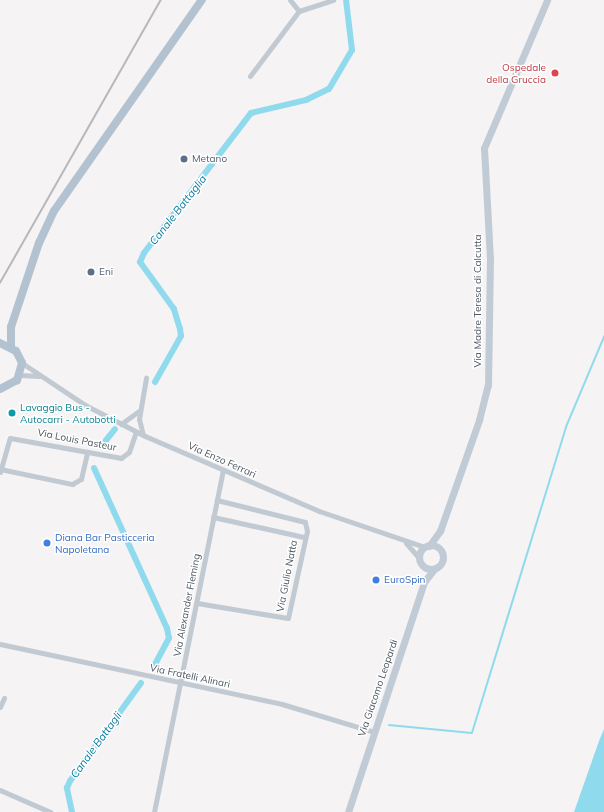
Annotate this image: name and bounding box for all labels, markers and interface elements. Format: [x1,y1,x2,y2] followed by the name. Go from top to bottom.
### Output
[486,61,546,84] place label: Ospedale della Gruccia
[549,67,561,79] marker: Ospedale della Gruccia
[192,153,227,165] place label: Metano
[179,154,189,164] marker: Metano
[147,172,209,248] water label: Canale Battaglia
[472,234,484,368] street label: Via Madre Teresa di Calcutta
[99,266,113,278] place label: Eni
[86,267,96,277] marker: Eni
[20,401,116,424] place label: Lavaggio Bus - Autocarri - Autobotti
[7,408,17,418] marker: Lavaggio Bus - Autocarri - Autobotti
[36,426,118,454] street label: Via Louis Pasteur
[186,440,258,480] street label: Via Enzo Ferrari
[55,531,155,554] place label: Diana Bar Pasticceria Napoletana
[42,538,52,548] marker: Diana Bar Pasticceria Napoletana
[274,539,300,613] street label: Via Giulio Natta
[171,553,203,657] street label: Via Alexander Fleming
[384,574,425,586] place label: EuroSpin
[371,575,381,585] marker: EuroSpin
[356,638,400,738] street label: Via Giacomo Leopardi
[149,662,231,690] street label: Via Fratelli Alinari
[68,709,124,781] water label: Canale Battagli

